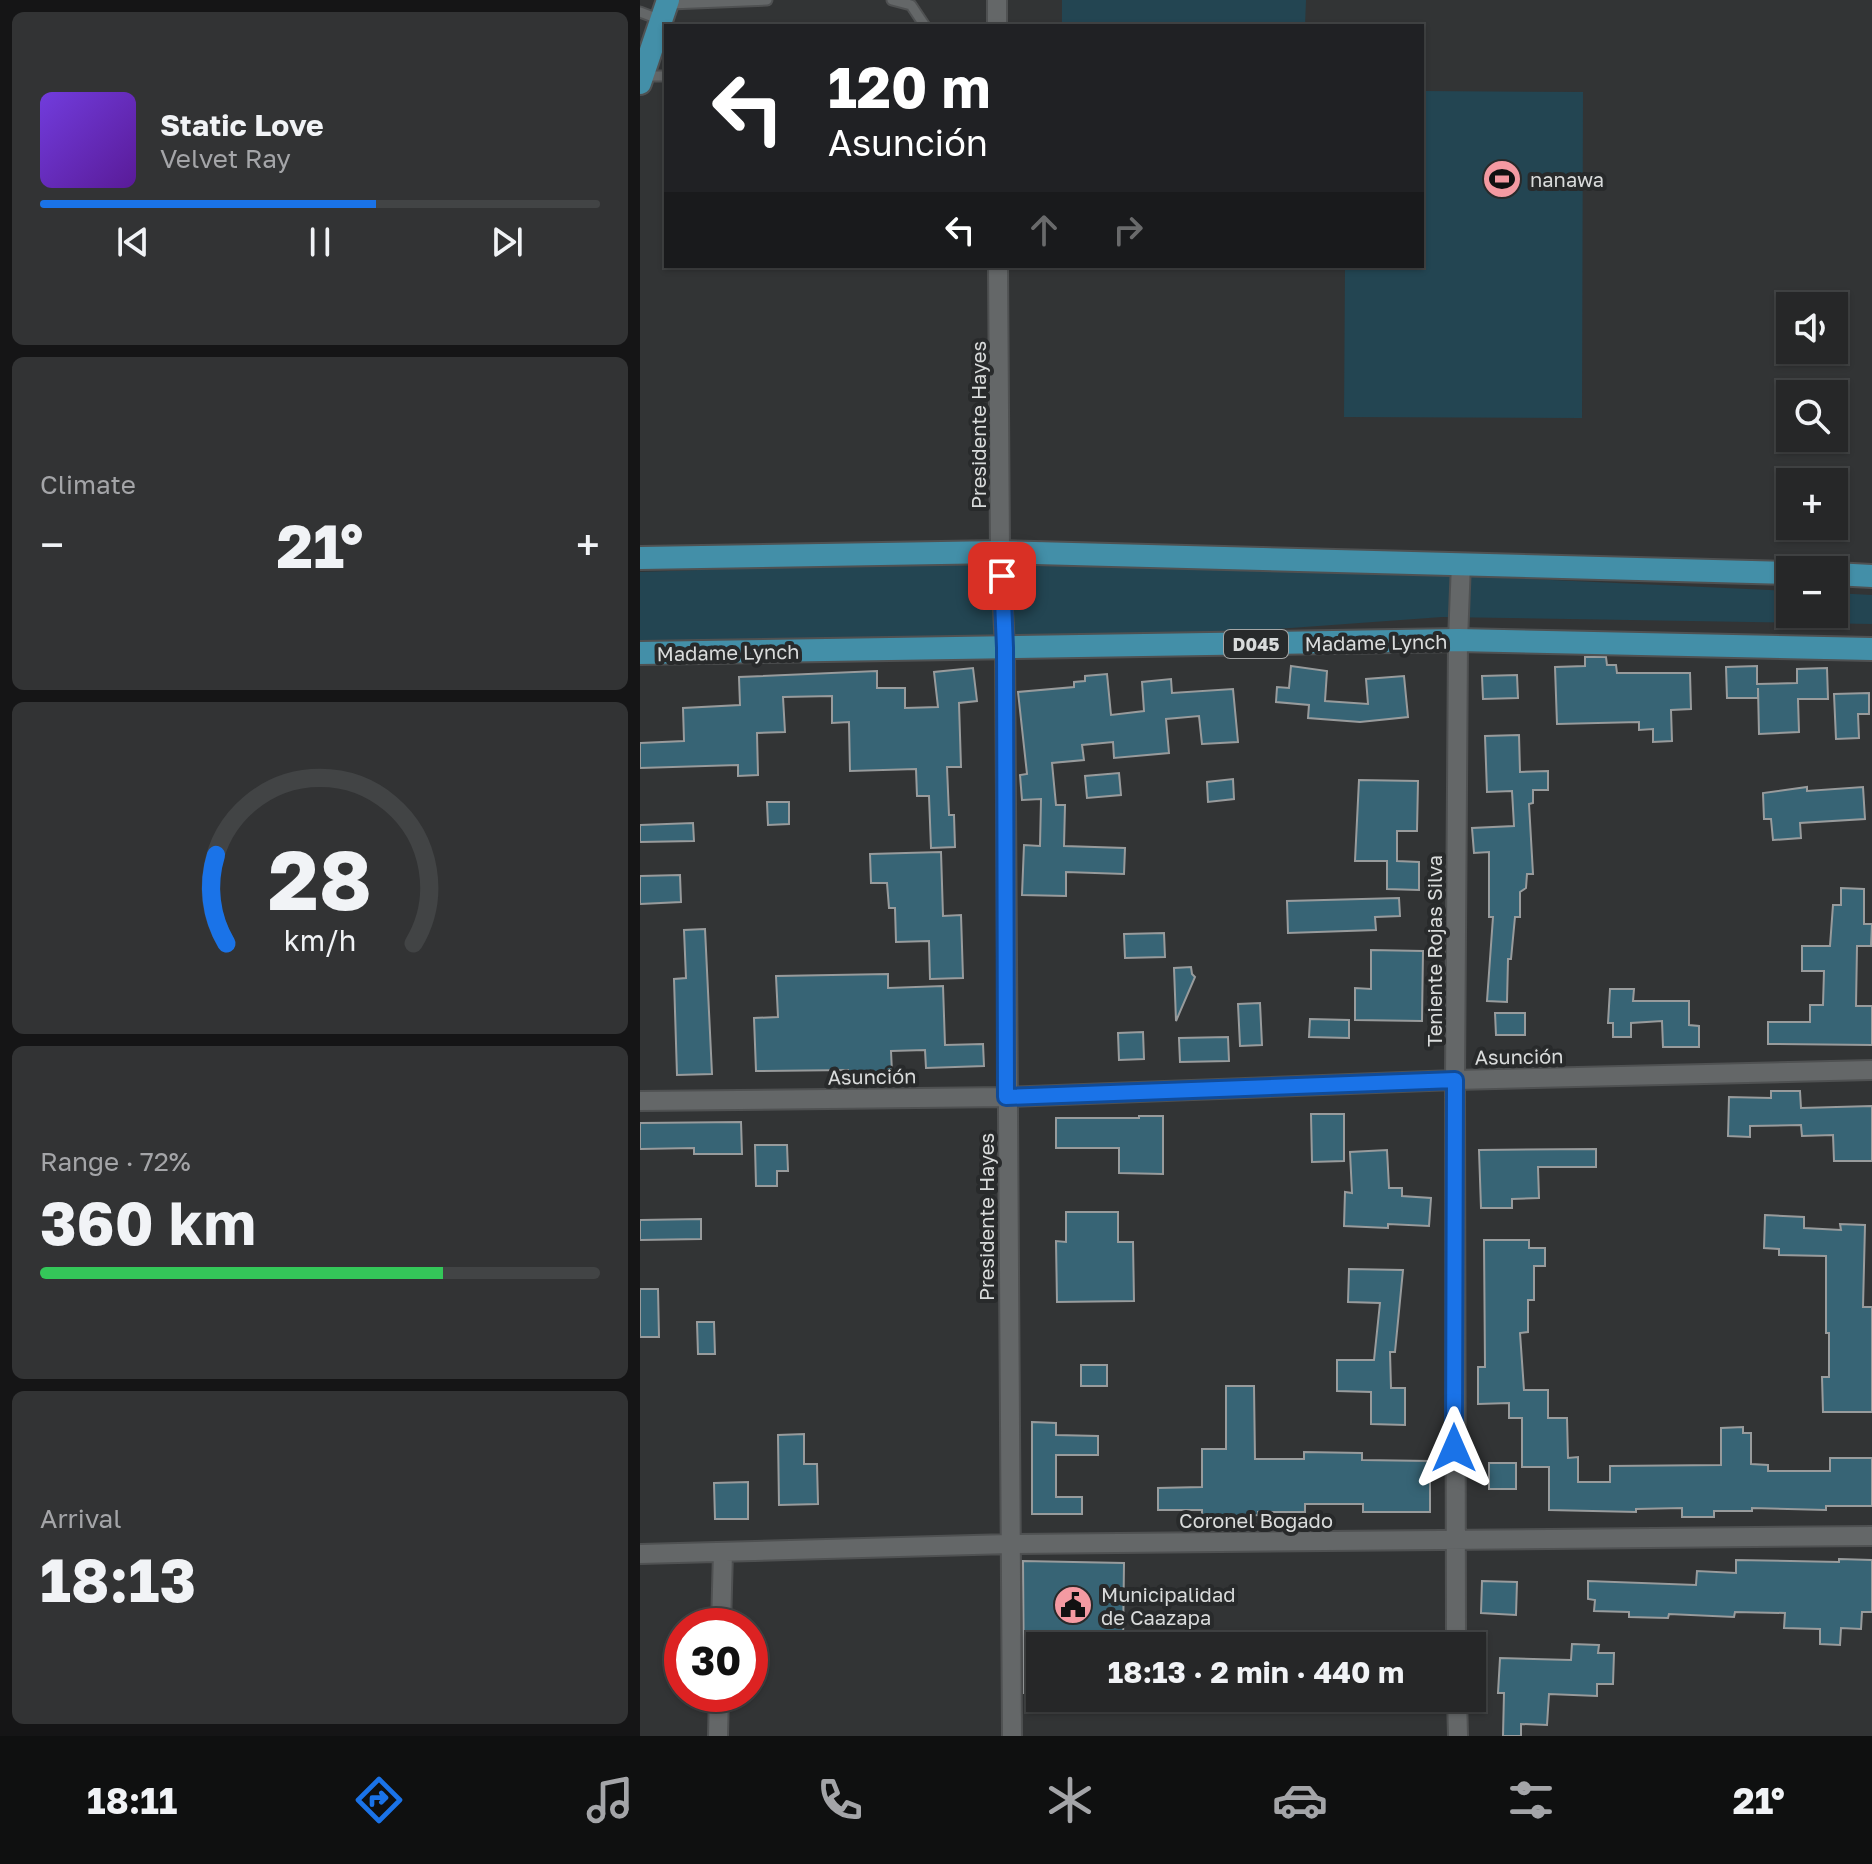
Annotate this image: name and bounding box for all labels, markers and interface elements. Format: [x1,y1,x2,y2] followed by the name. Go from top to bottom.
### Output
[828,53,990,120] text: 120 m
[696,56,800,160] icon: left
[160,107,324,143] text: Static Love
[828,121,988,164] text: Asunción
[160,143,291,174] text: Velvet Ray
[1481,158,1523,200] sports icon: nanawa
[1530,167,1604,191] place label: nanawa
[938,208,982,252] icon: left
[1022,208,1066,252] icon: ahead
[1106,208,1150,252] icon: right
[111,220,155,264] icon: previous
[298,220,342,264] icon: pause
[485,220,529,264] icon: next
[1776,292,1848,628] map controls
[1776,292,1848,364] button: sound
[966,341,990,509] street label: Presidente Hayes
[1776,380,1848,452] button: search
[1776,468,1848,540] button: +
[40,469,136,500] text: Climate
[277,509,363,581] text: 21°
[40,518,64,571] text: −
[576,518,600,571] text: +
[968,542,1036,610] pin
[980,554,1024,598] icon: arrive
[1776,556,1848,628] button: −
[1304,629,1448,655] street label: Madame Lynch
[1224,630,1288,658] road number: D045
[656,639,800,665] street label: Madame Lynch
[268,828,372,928] text: 28
[1422,855,1446,1047] street label: Teniente Rojas Silva
[284,923,356,957] text: km/h
[1474,1043,1564,1069] street label: Asunción
[827,1063,917,1089] street label: Asunción
[974,1133,998,1301] street label: Presidente Hayes
[40,1146,191,1177] text: Range · 72%
[40,1186,256,1258] text: 360 km
[1412,1406,1496,1490] position arrow
[40,1503,121,1534] text: Arrival
[1179,1508,1333,1532] street label: Coronel Bogado
[40,1543,196,1615] text: 18:13
[1101,1582,1235,1629] place label: Municipalidad de Caazapa
[1052,1584,1094,1626] public building icon: Municipalidad de Caazapa
[664,1608,768,1712] speed limit sign: 30
[1108,1654,1404,1690] text: 18:13 · 2 min · 440 m
[351,1772,407,1828] icon: directions
[582,1772,638,1828] icon: music
[812,1772,868,1828] icon: phone
[1042,1772,1098,1828] icon: climate
[1272,1772,1328,1828] icon: car
[1503,1772,1559,1828] icon: filters
[87,1779,177,1822] text: 18:11
[1733,1779,1785,1822] text: 21°

